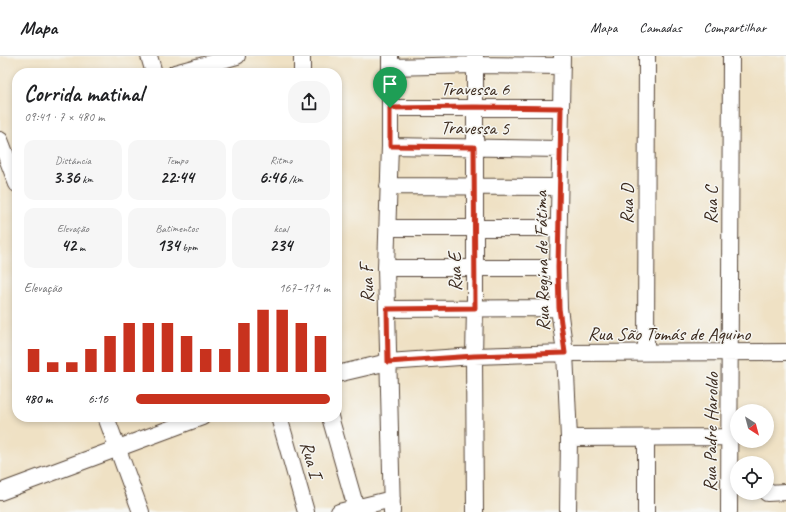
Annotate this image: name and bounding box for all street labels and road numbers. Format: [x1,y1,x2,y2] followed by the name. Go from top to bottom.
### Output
[441,77,511,101] street label: Travessa 6
[440,115,511,141] street label: Travessa 5
[615,182,639,224] street label: Rua D
[699,183,723,224] street label: Rua C
[529,189,555,331] street label: Rua Regina de Fátima
[443,249,467,292] street label: Rua E
[355,261,379,303] street label: Rua F
[588,322,751,346] street label: Rua São Tomás de Aquino
[698,371,724,492] street label: Rua Padre Haroldo
[294,438,329,484] street label: Rua I

